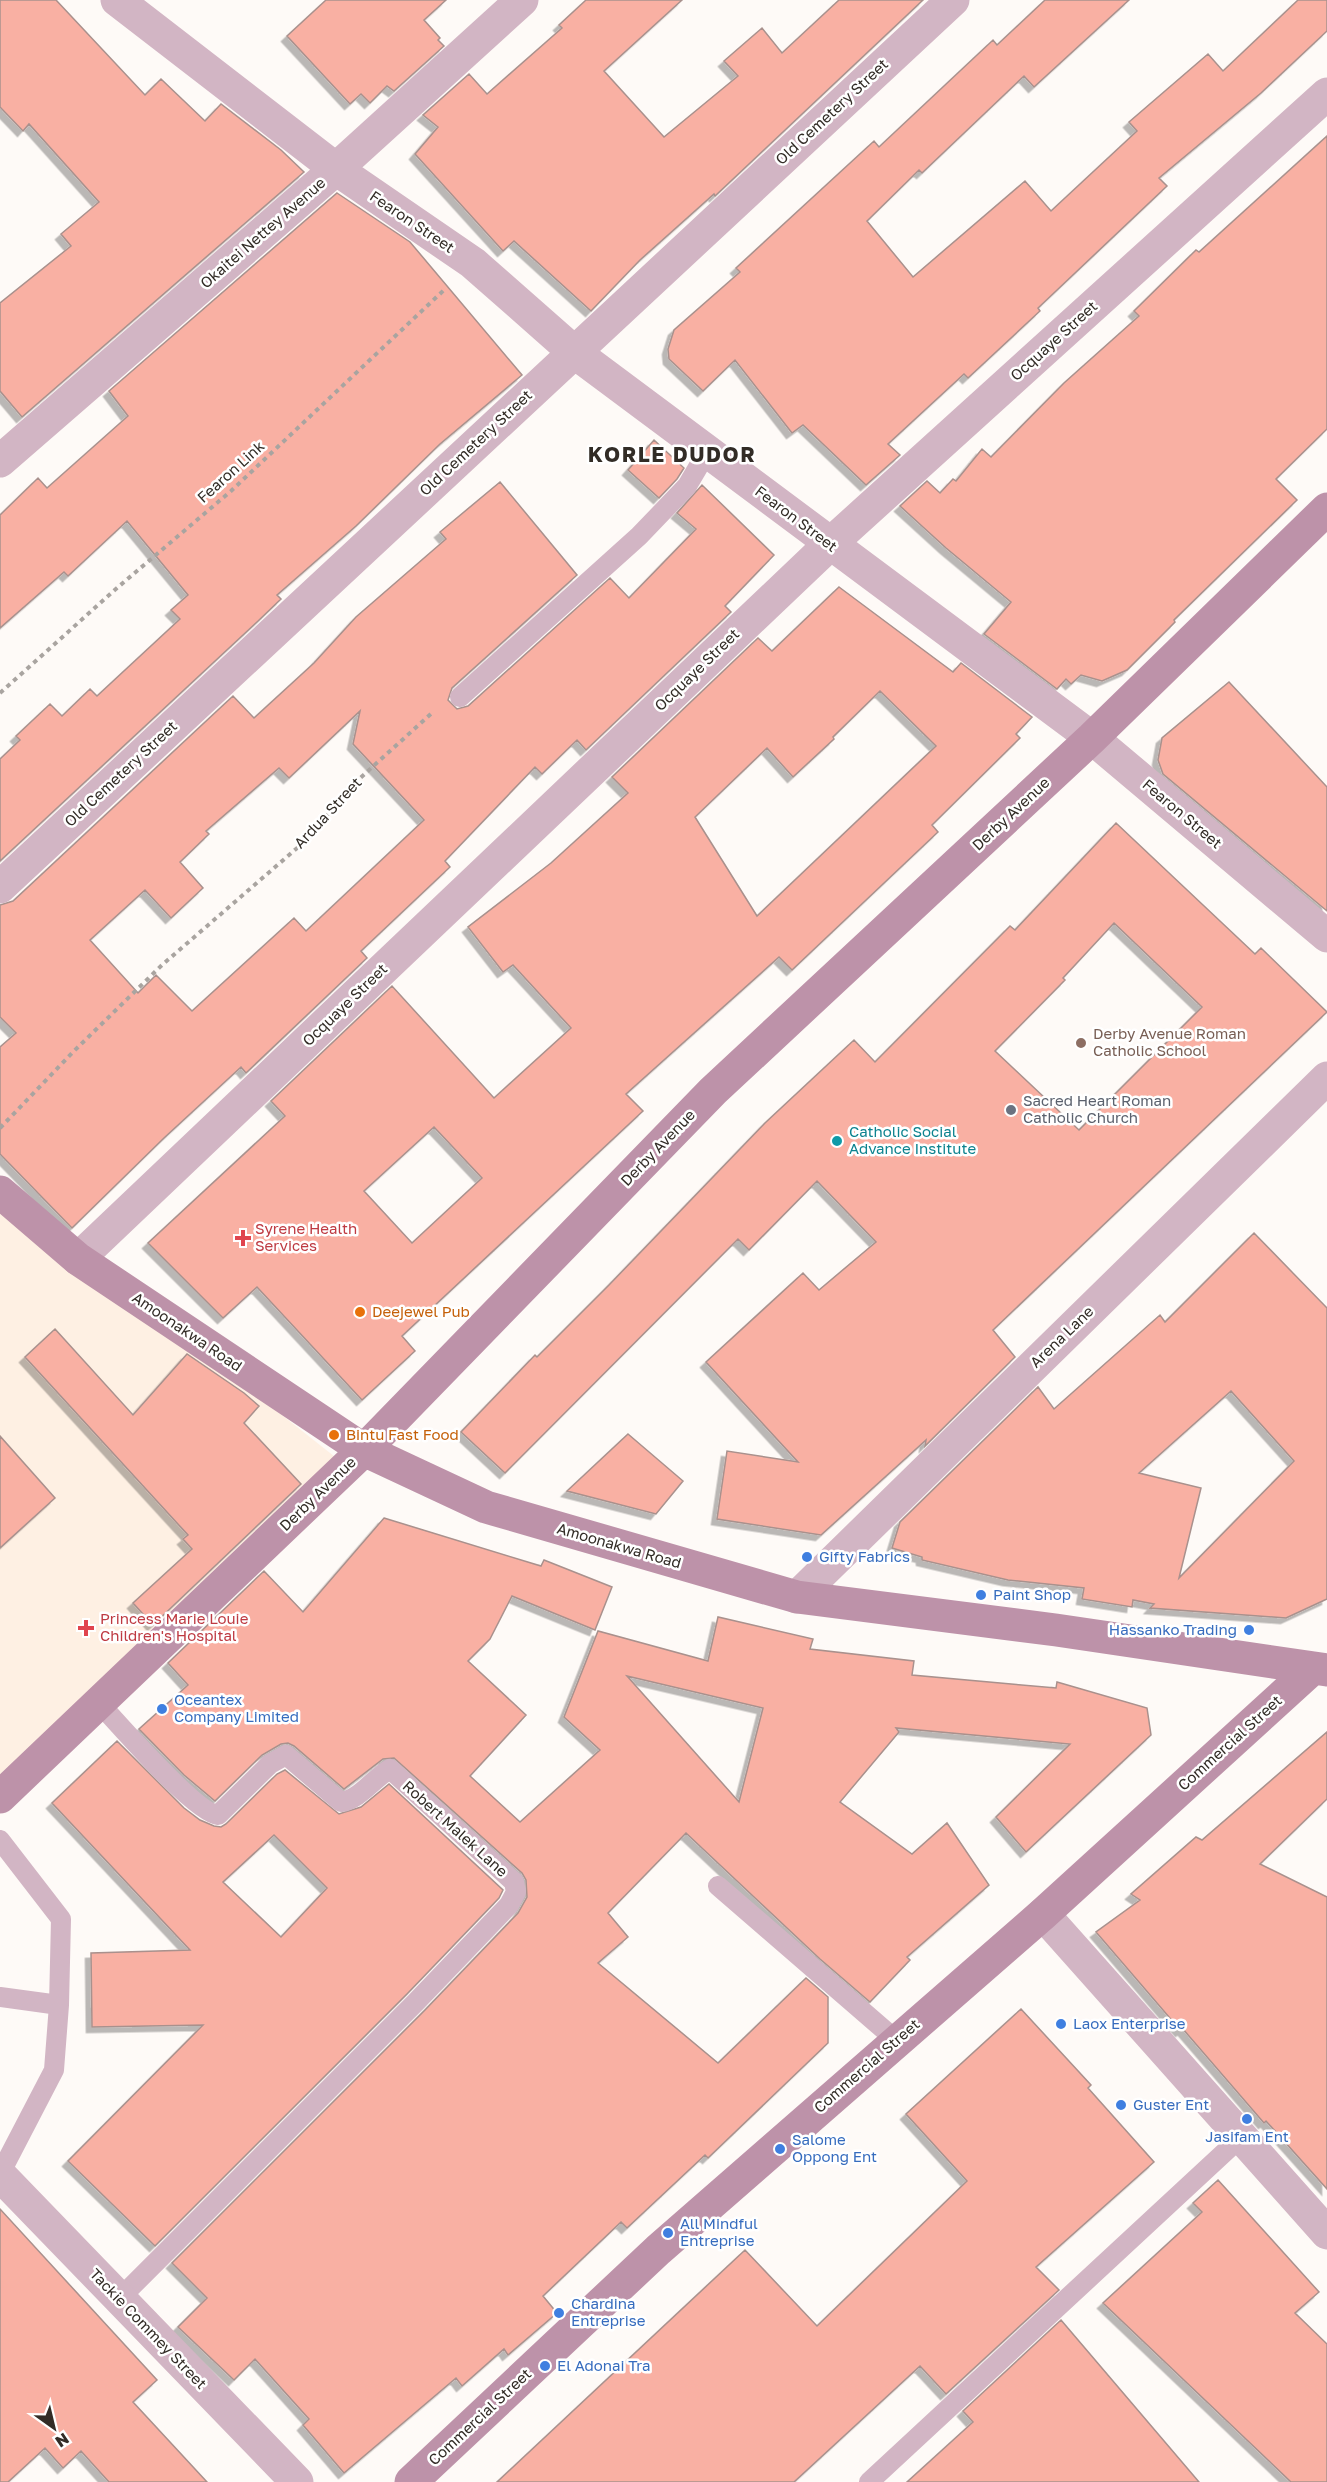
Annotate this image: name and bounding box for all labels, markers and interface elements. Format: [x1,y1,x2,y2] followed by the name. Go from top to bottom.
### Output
[771,55,891,168] street label: Old Cemetery Street
[196,173,329,291] street label: Okaitei Nettey Avenue
[367,186,458,256] street label: Fearon Street
[1006,297,1100,384] street label: Ocquaye Street
[415,386,535,499] street label: Old Cemetery Street
[193,436,268,506] street label: Fearon Link
[588,441,756,467] district label: KORLE DUDOR
[752,482,841,555] street label: Fearon Street
[650,624,742,714] street label: Ocquaye Street
[60,717,180,830] street label: Old Cemetery Street
[290,773,365,852] street label: Ardua Street
[968,773,1053,854] street label: Derby Avenue
[1139,775,1226,852] street label: Fearon Street
[298,959,390,1049] street label: Ocquaye Street
[1093,1024,1246,1059] place label: Derby Avenue Roman Catholic School
[1074,1036,1088,1050] marker: Derby Avenue Roman Catholic School
[1023,1091,1171,1126] place label: Sacred Heart Roman Catholic Church
[1004,1103,1018,1117] marker: Sacred Heart Roman Catholic Church
[616,1105,698,1189] street label: Derby Avenue
[849,1122,976,1157] place label: Catholic Social Advance Institute
[830,1134,844,1148] marker: Catholic Social Advance Institute
[255,1219,357,1254] place label: Syrene Health Services
[236,1231,250,1245] marker: Syrene Health Services
[129,1288,246,1375] street label: Amoonakwa Road
[1026,1301,1097,1371] street label: Arena Lane
[372,1302,470,1320] place label: Deejewel Pub
[353,1305,367,1319] marker: Deejewel Pub
[346,1425,459,1443] place label: Bintu Fast Food
[327,1428,341,1442] marker: Bintu Fast Food
[275,1452,359,1534] street label: Derby Avenue
[555,1519,684,1571] street label: Amoonakwa Road
[819,1547,910,1565] place label: Gifty Fabrics
[800,1550,814,1564] marker: Gifty Fabrics
[993,1585,1071,1603] place label: Paint Shop
[974,1588,988,1602] marker: Paint Shop
[100,1609,249,1644] place label: Princess Marie Louie Children's Hospital
[77,1619,95,1637] marker: Princess Marie Louie Children's Hospital
[1109,1620,1237,1638] place label: Hassanko Trading
[1242,1623,1256,1637] marker: Hassanko Trading
[174,1690,299,1725] place label: Oceantex Company Limited
[1174,1691,1285,1794] street label: Commercial Street
[155,1702,169,1716] marker: Oceantex Company Limited
[400,1776,512,1880] street label: Robert Malek Lane
[1073,2014,1186,2032] place label: Laox Enterprise
[810,2015,923,2116] street label: Commercial Street
[1054,2017,1068,2031] marker: Laox Enterprise
[1133,2095,1209,2113] place label: Guster Ent
[1114,2098,1128,2112] marker: Guster Ent
[1240,2112,1254,2126] marker: Jasifam Ent
[1205,2127,1289,2145] place label: Jasifam Ent
[792,2130,877,2165] place label: Salome Oppong Ent
[773,2142,787,2156] marker: Salome Oppong Ent
[680,2214,758,2249] place label: All Mindful Entreprise
[661,2226,675,2240] marker: All Mindful Entreprise
[87,2264,211,2392] street label: Tackie Commey Street
[571,2294,646,2329] place label: Chardina Entreprise
[552,2306,566,2320] marker: Chardina Entreprise
[557,2356,650,2374] place label: El Adonai Tra
[538,2359,552,2373] marker: El Adonai Tra
[424,2364,534,2468] street label: Commercial Street
[24,2398,84,2458] north arrow
[52,2429,73,2452] text: N

